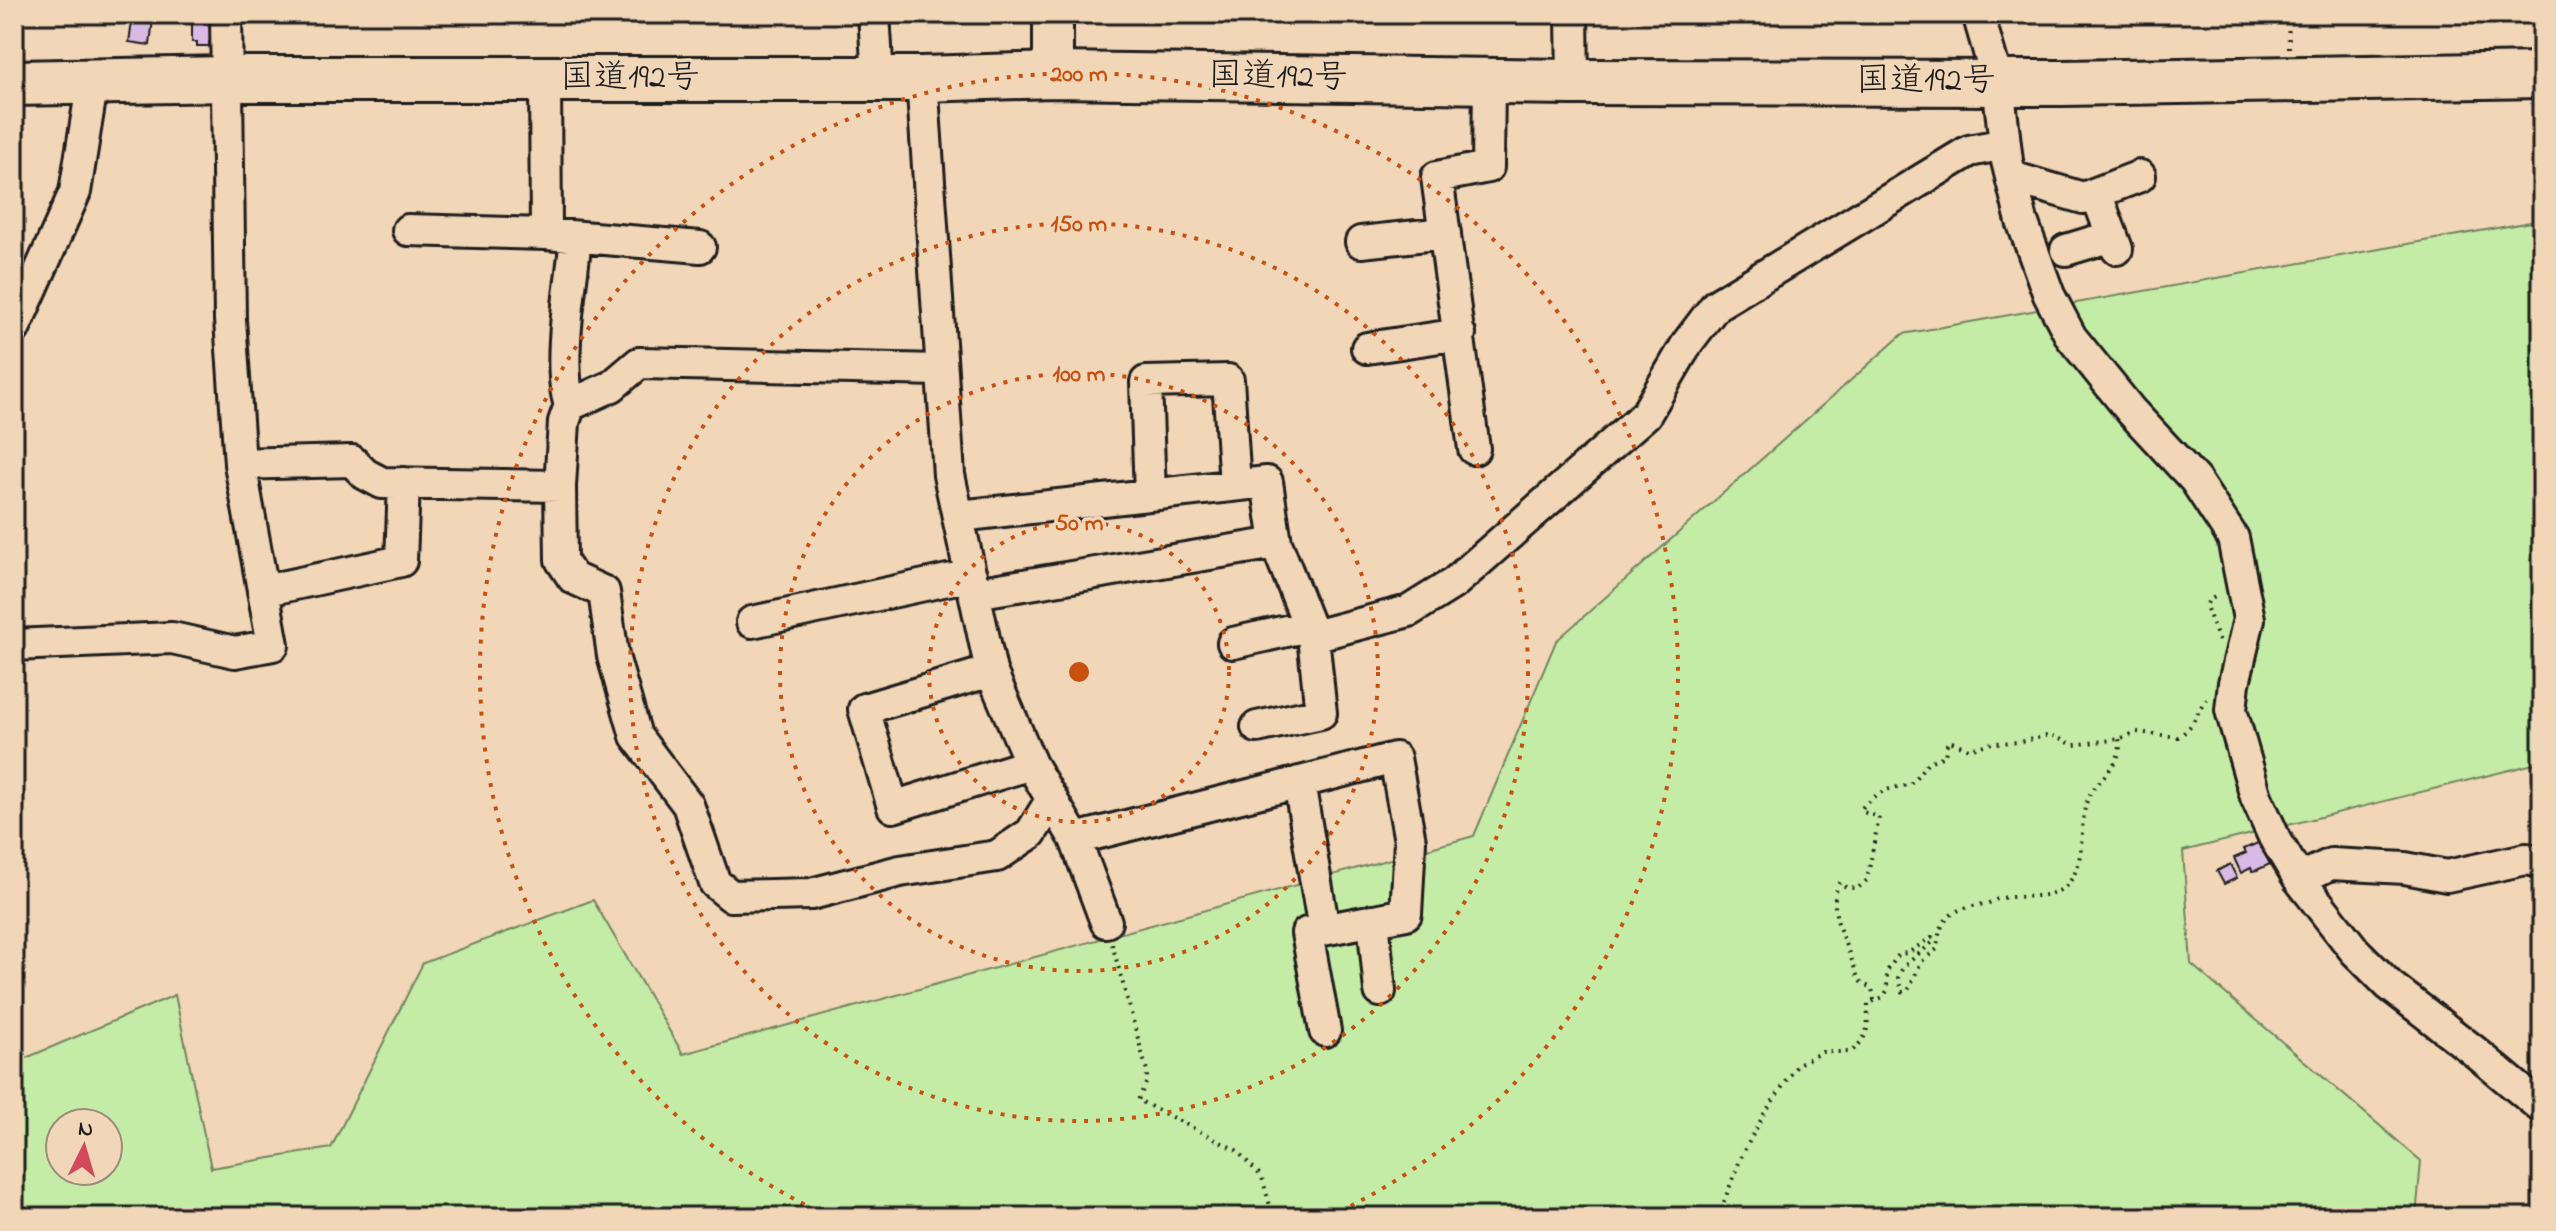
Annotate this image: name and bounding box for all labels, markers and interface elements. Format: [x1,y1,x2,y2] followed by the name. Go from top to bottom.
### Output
[1208,52,1348,104] street label: 国道192号
[560,54,700,104] street label: 国道192号
[1856,57,1996,107] street label: 国道192号
[1049,58,1108,93] text: 200 m
[1051,208,1108,243] text: 150 m
[1053,358,1106,393] text: 100 m
[1055,507,1104,542] text: 50 m
[1065,658,1093,686] centre of rings
[44,1107,124,1187] north arrow
[77,1113,94,1147] text: N

